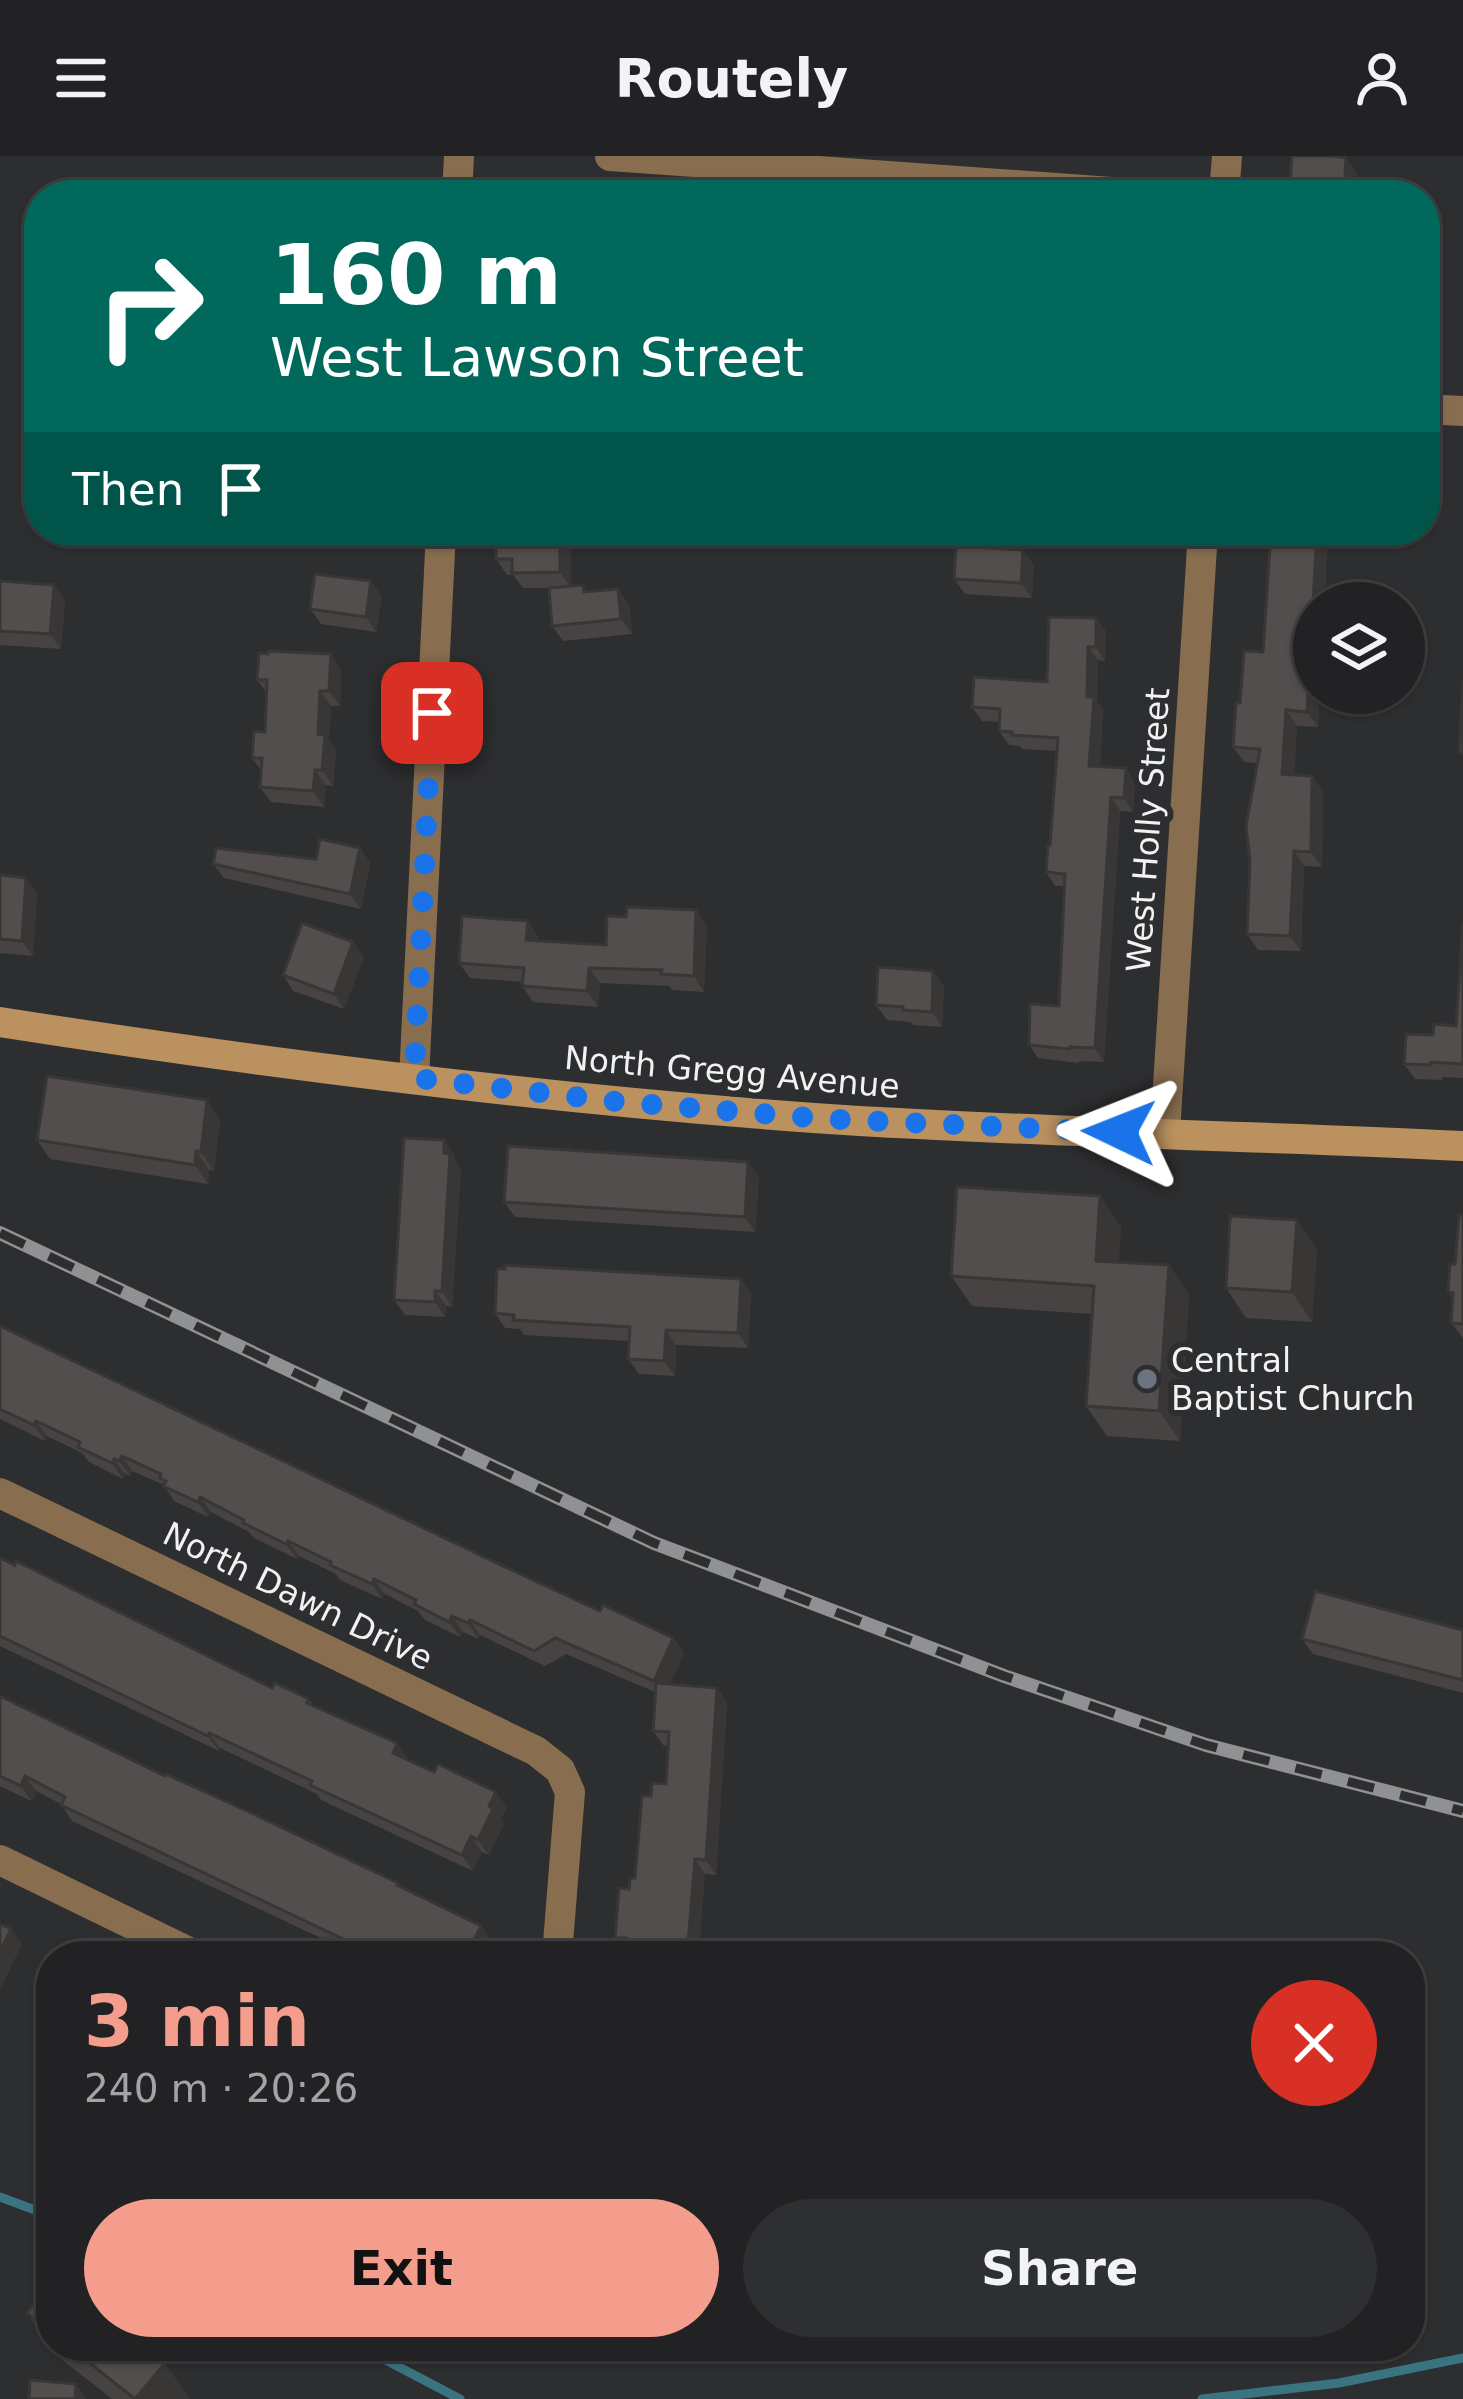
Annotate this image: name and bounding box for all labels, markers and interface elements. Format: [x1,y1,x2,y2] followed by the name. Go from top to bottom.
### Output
[48,45,114,111] icon: menu
[1349,45,1415,111] icon: person
[615,47,848,110] text: Routely
[270,226,562,324] text: 160 m
[72,228,228,384] icon: right
[270,326,804,389] text: West Lawson Street
[208,456,274,522] icon: arrive
[72,463,184,516] text: Then
[1293,582,1425,714] map controls
[1293,582,1425,714] button: layers
[381,662,483,764] pin
[399,680,465,746] icon: arrive
[1119,686,1177,974] street label: West Holly Street
[563,1038,901,1106] street label: North Gregg Avenue
[1056,1069,1182,1195] position arrow
[1171,1341,1414,1418] place label: Central Baptist Church
[1134,1366,1160,1392] marker: Central Baptist Church
[157,1514,439,1678] street label: North Dawn Drive
[84,1979,310,2063] text: 3 min
[1251,1980,1377,2106] button: close
[84,2066,358,2111] text: 240 m · 20:26
[84,2199,719,2337] button: Exit
[743,2199,1377,2337] button: Share

